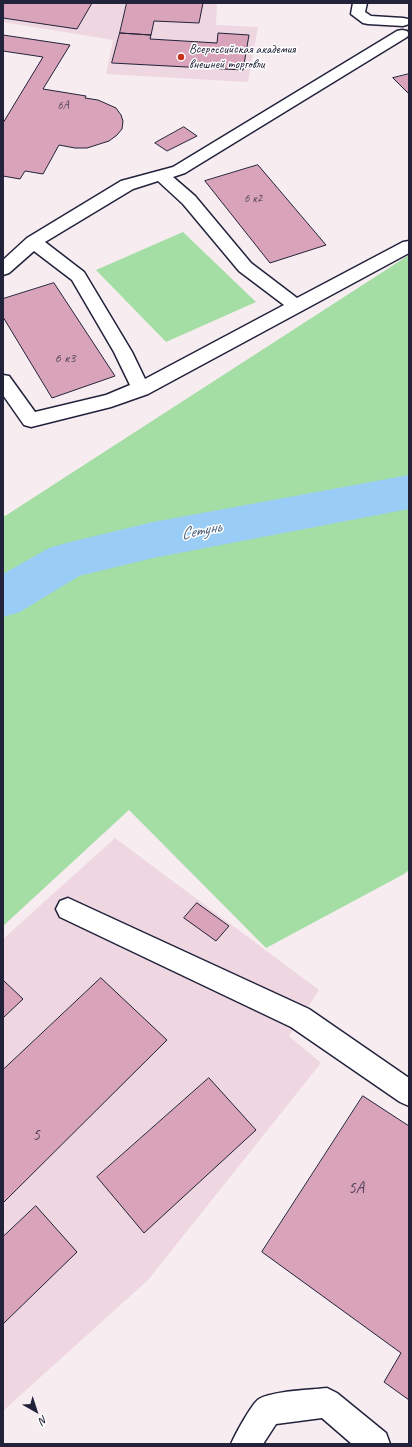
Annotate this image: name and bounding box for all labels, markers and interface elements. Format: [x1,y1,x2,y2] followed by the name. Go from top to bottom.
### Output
[189,42,295,73] place label: Всероссийская академия внешней торговли
[176,52,186,62] marker: Всероссийская академия внешней торговли
[57,99,69,113] house number: 6А
[244,192,262,206] house number: 6 к2
[54,350,76,366] house number: 6 к3
[179,517,223,545] water label: Сетунь
[32,1126,40,1146] house number: 5
[348,1179,364,1199] house number: 5А
[16,1391,56,1431] north arrow
[36,1413,51,1428] text: N

